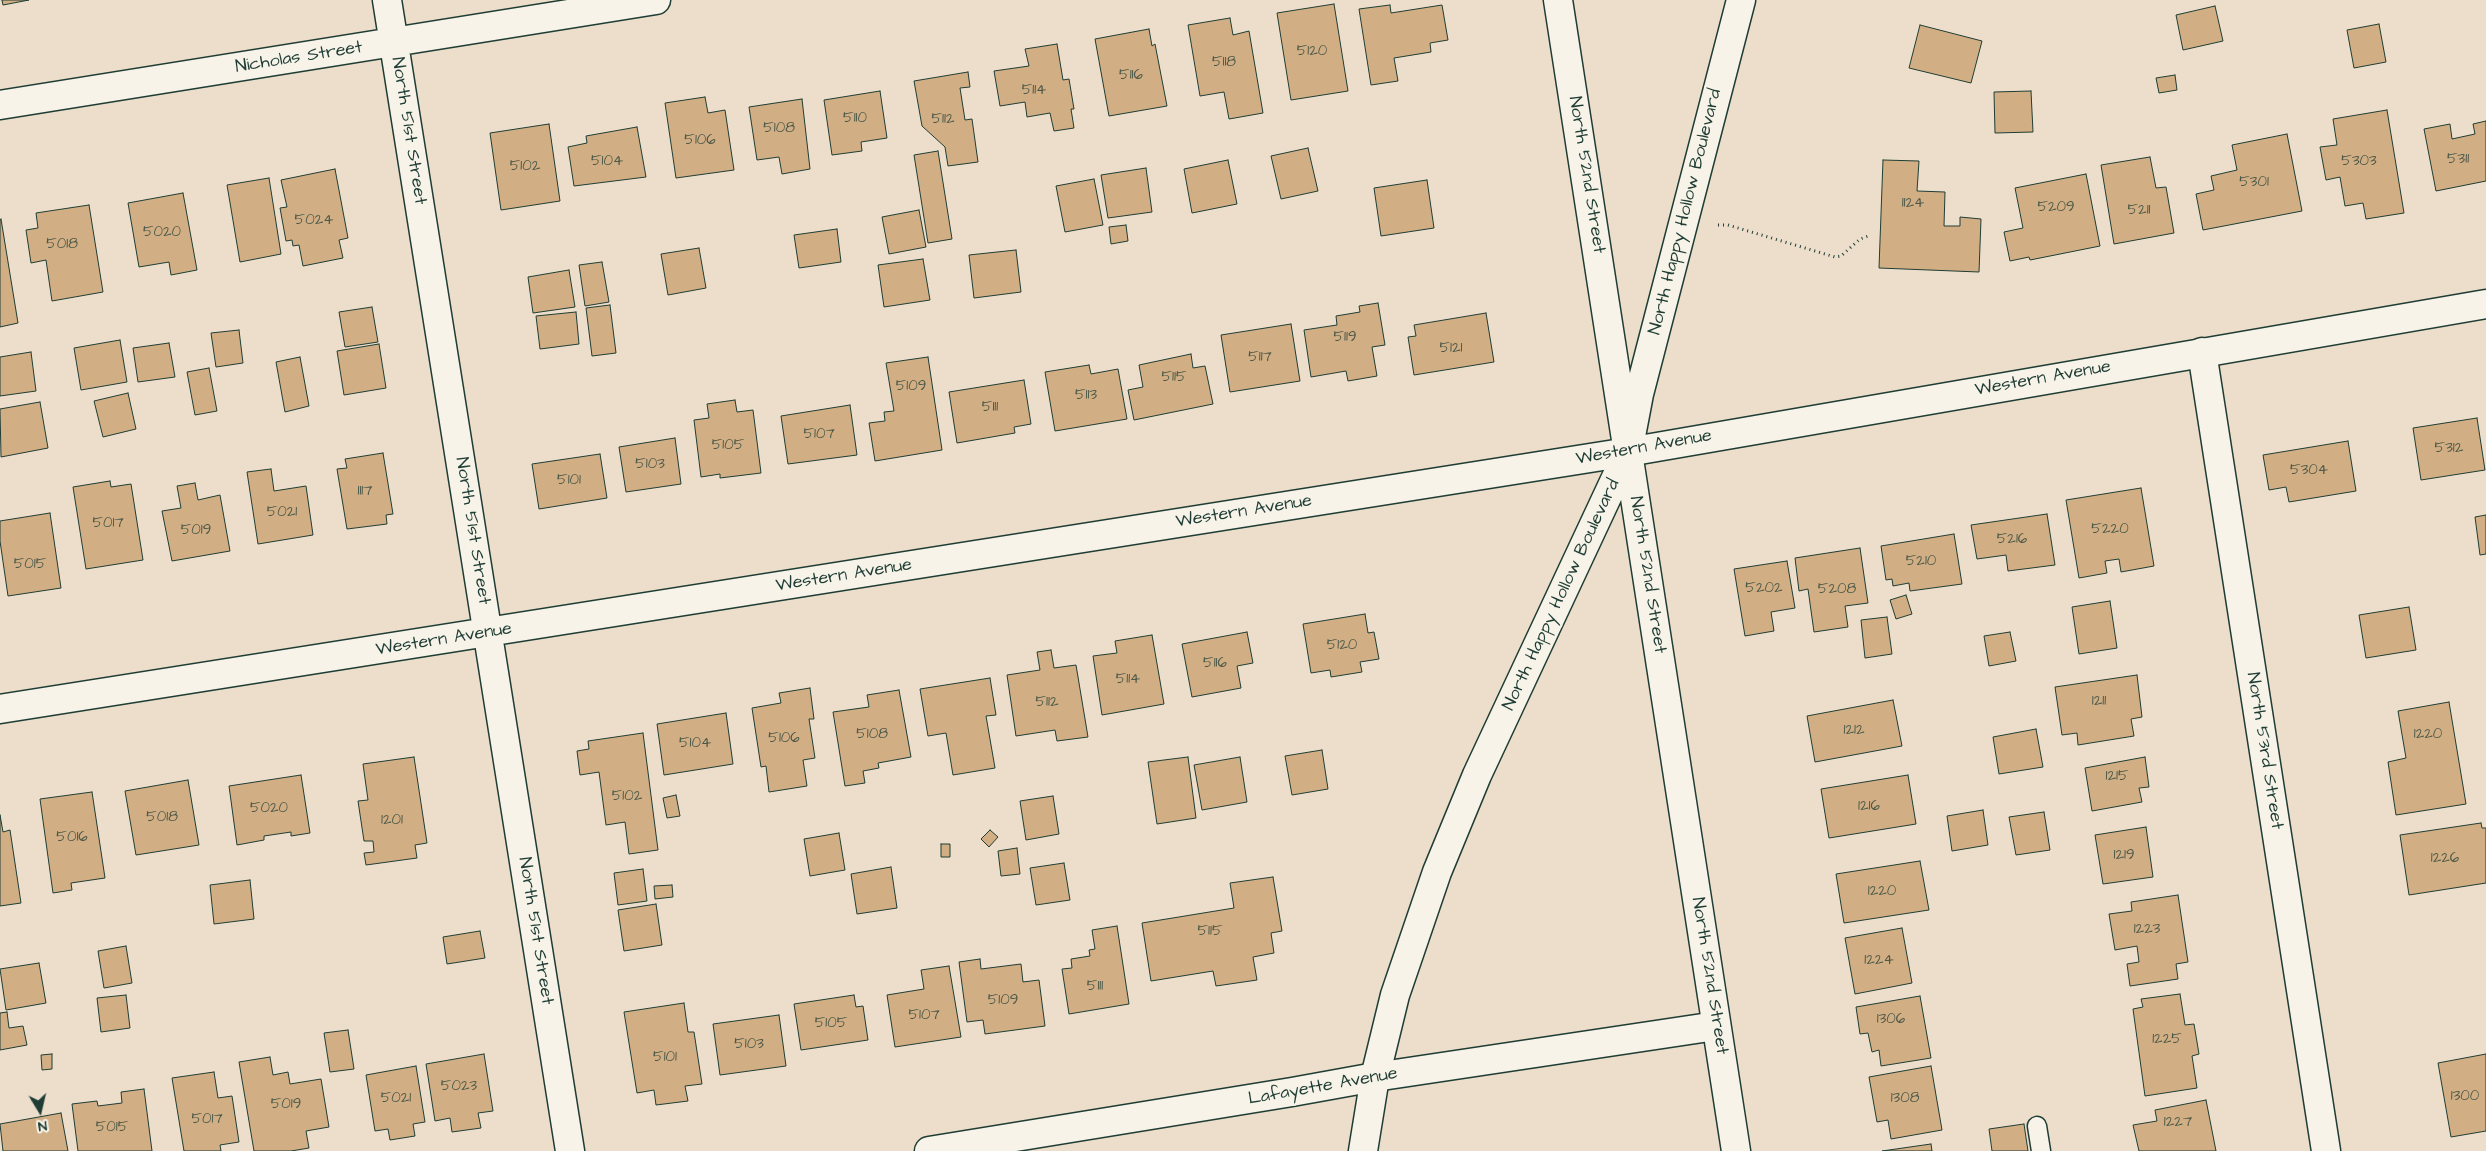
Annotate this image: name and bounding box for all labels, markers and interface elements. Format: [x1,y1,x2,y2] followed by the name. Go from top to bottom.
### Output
[234,37,364,79] street label: Nicholas Street
[1297,43,1327,61] house number: 5120
[1212,54,1236,72] house number: 5118
[386,56,430,206] street label: North 51st Street
[1119,67,1143,85] house number: 5116
[1022,82,1046,100] house number: 5114
[1645,87,1727,337] street label: North Happy Hollow Boulevard
[1563,95,1609,255] street label: North 52nd Street
[843,110,867,128] house number: 5110
[931,111,955,129] house number: 5112
[763,120,795,138] house number: 5108
[684,132,716,150] house number: 5106
[2447,151,2469,169] house number: 5311
[591,153,623,171] house number: 5104
[2341,153,2377,171] house number: 5303
[510,158,540,176] house number: 5102
[2239,174,2269,192] house number: 5301
[1902,195,1924,213] house number: 1124
[2037,199,2075,217] house number: 5209
[2127,202,2151,220] house number: 5211
[295,212,333,230] house number: 5024
[143,224,181,242] house number: 5020
[46,236,78,254] house number: 5018
[1334,329,1356,347] house number: 5119
[1439,340,1463,358] house number: 5121
[1248,349,1272,367] house number: 5117
[1973,356,2113,402] street label: Western Avenue
[1161,369,1187,387] house number: 5115
[896,378,926,396] house number: 5109
[1075,387,1097,405] house number: 5113
[982,399,998,417] house number: 5111
[1574,425,1714,471] street label: Western Avenue
[803,426,835,444] house number: 5107
[712,437,744,455] house number: 5105
[2435,440,2463,458] house number: 5312
[450,456,494,606] street label: North 51st Street
[635,456,665,474] house number: 5103
[2290,462,2328,480] house number: 5304
[557,472,581,490] house number: 5101
[1499,476,1625,714] street label: North Happy Hollow Boulevard
[358,483,372,501] house number: 1117
[1174,491,1314,533] street label: Western Avenue
[1624,495,1670,655] street label: North 52nd Street
[267,504,297,522] house number: 5021
[92,515,124,533] house number: 5017
[2091,521,2129,539] house number: 5220
[181,522,211,540] house number: 5019
[1997,531,2027,549] house number: 5216
[1906,553,1936,571] house number: 5210
[774,555,914,597] street label: Western Avenue
[14,556,46,574] house number: 5015
[1745,580,1783,598] house number: 5202
[1818,581,1856,599] house number: 5208
[374,619,514,661] street label: Western Avenue
[1327,637,1357,655] house number: 5120
[1203,655,1227,673] house number: 5116
[1116,671,1140,689] house number: 5114
[2241,671,2287,831] street label: North 53rd Street
[2092,693,2106,711] house number: 1211
[1035,694,1059,712] house number: 5112
[1843,722,1865,740] house number: 1212
[856,726,888,744] house number: 5108
[2414,726,2442,744] house number: 1220
[768,730,800,748] house number: 5106
[679,735,711,753] house number: 5104
[2105,768,2129,786] house number: 1215
[612,788,642,806] house number: 5102
[1858,798,1880,816] house number: 1216
[250,800,288,818] house number: 5020
[146,809,178,827] house number: 5018
[381,812,403,830] house number: 1201
[56,829,88,847] house number: 5016
[2114,847,2134,865] house number: 1219
[2431,850,2459,868] house number: 1226
[513,856,557,1006] street label: North 51st Street
[1868,883,1896,901] house number: 1220
[1686,896,1732,1056] street label: North 52nd Street
[2134,921,2160,939] house number: 1223
[1197,923,1223,941] house number: 5115
[1864,952,1894,970] house number: 1224
[1087,978,1103,996] house number: 5111
[988,992,1018,1010] house number: 5109
[908,1007,940,1025] house number: 5107
[1877,1011,1905,1029] house number: 1306
[815,1015,847,1033] house number: 5105
[2152,1031,2182,1049] house number: 1225
[734,1036,764,1054] house number: 5103
[653,1049,677,1067] house number: 5101
[1247,1063,1399,1111] street label: Lafayette Avenue
[441,1078,477,1096] house number: 5023
[15,1086,65,1136] north arrow
[2451,1088,2479,1106] house number: 1300
[381,1090,411,1108] house number: 5021
[1891,1090,1919,1108] house number: 1308
[271,1096,301,1114] house number: 5019
[191,1111,223,1129] house number: 5017
[2164,1114,2192,1132] house number: 1227
[36,1115,48,1136] text: N
[96,1119,128,1137] house number: 5015

